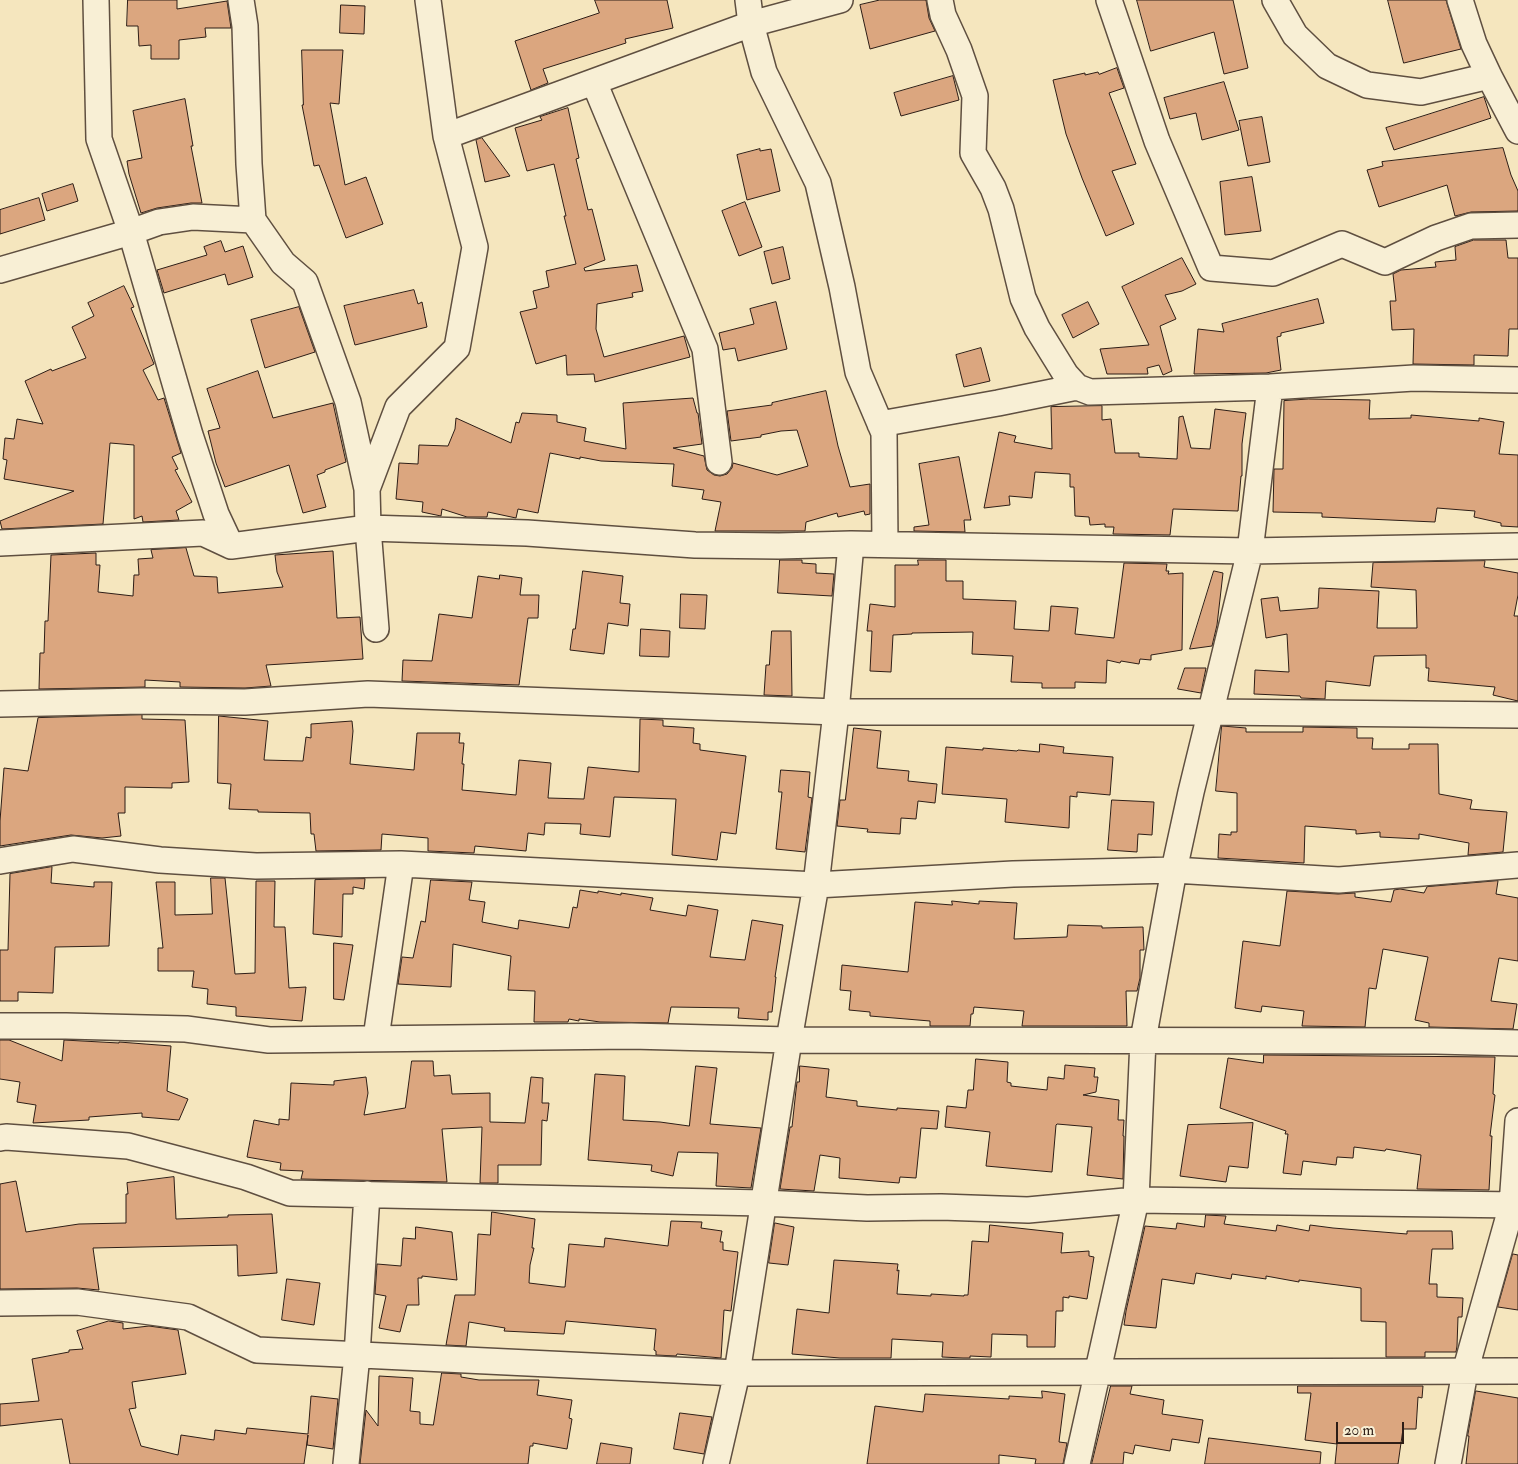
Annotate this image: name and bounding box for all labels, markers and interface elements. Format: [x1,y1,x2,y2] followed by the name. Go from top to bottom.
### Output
[1338,1412,1406,1444] scale bar
[1344,1421,1374,1440] text: 20 m

